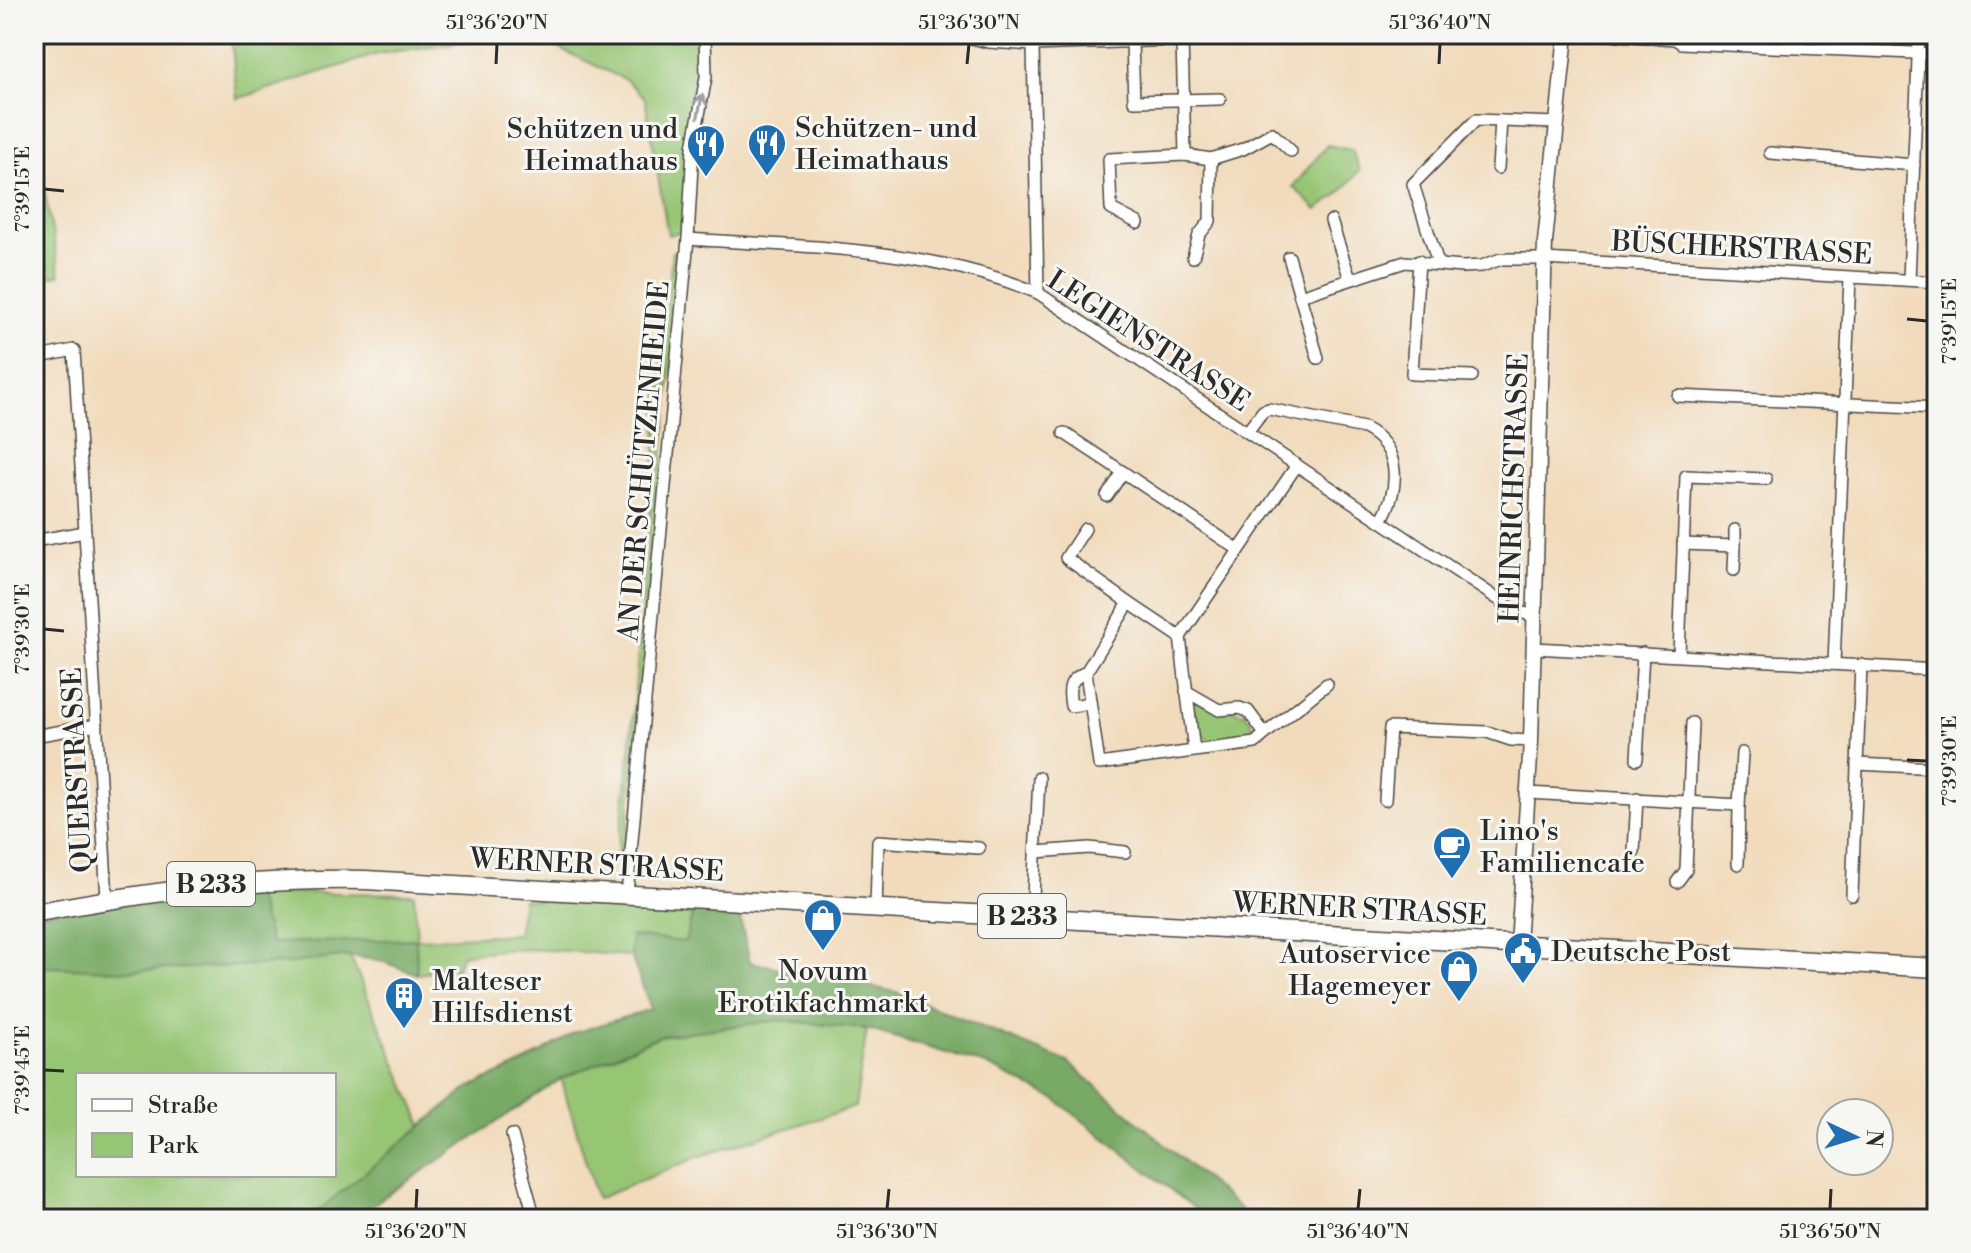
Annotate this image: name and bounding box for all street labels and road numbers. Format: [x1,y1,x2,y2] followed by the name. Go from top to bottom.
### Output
[1610,223,1873,273] street label: BÜSCHERSTRASSE
[1040,263,1256,420] street label: LEGIENSTRASSE
[610,279,678,644] street label: AN DER SCHÜTZENHEIDE
[1492,352,1537,624] street label: HEINRICHSTRASSE
[55,666,100,874] street label: QUERSTRASSE
[468,841,725,890] street label: WERNER STRASSE
[167,862,255,906] road number: B 233
[1231,885,1488,934] street label: WERNER STRASSE
[978,894,1066,938] road number: B 233

